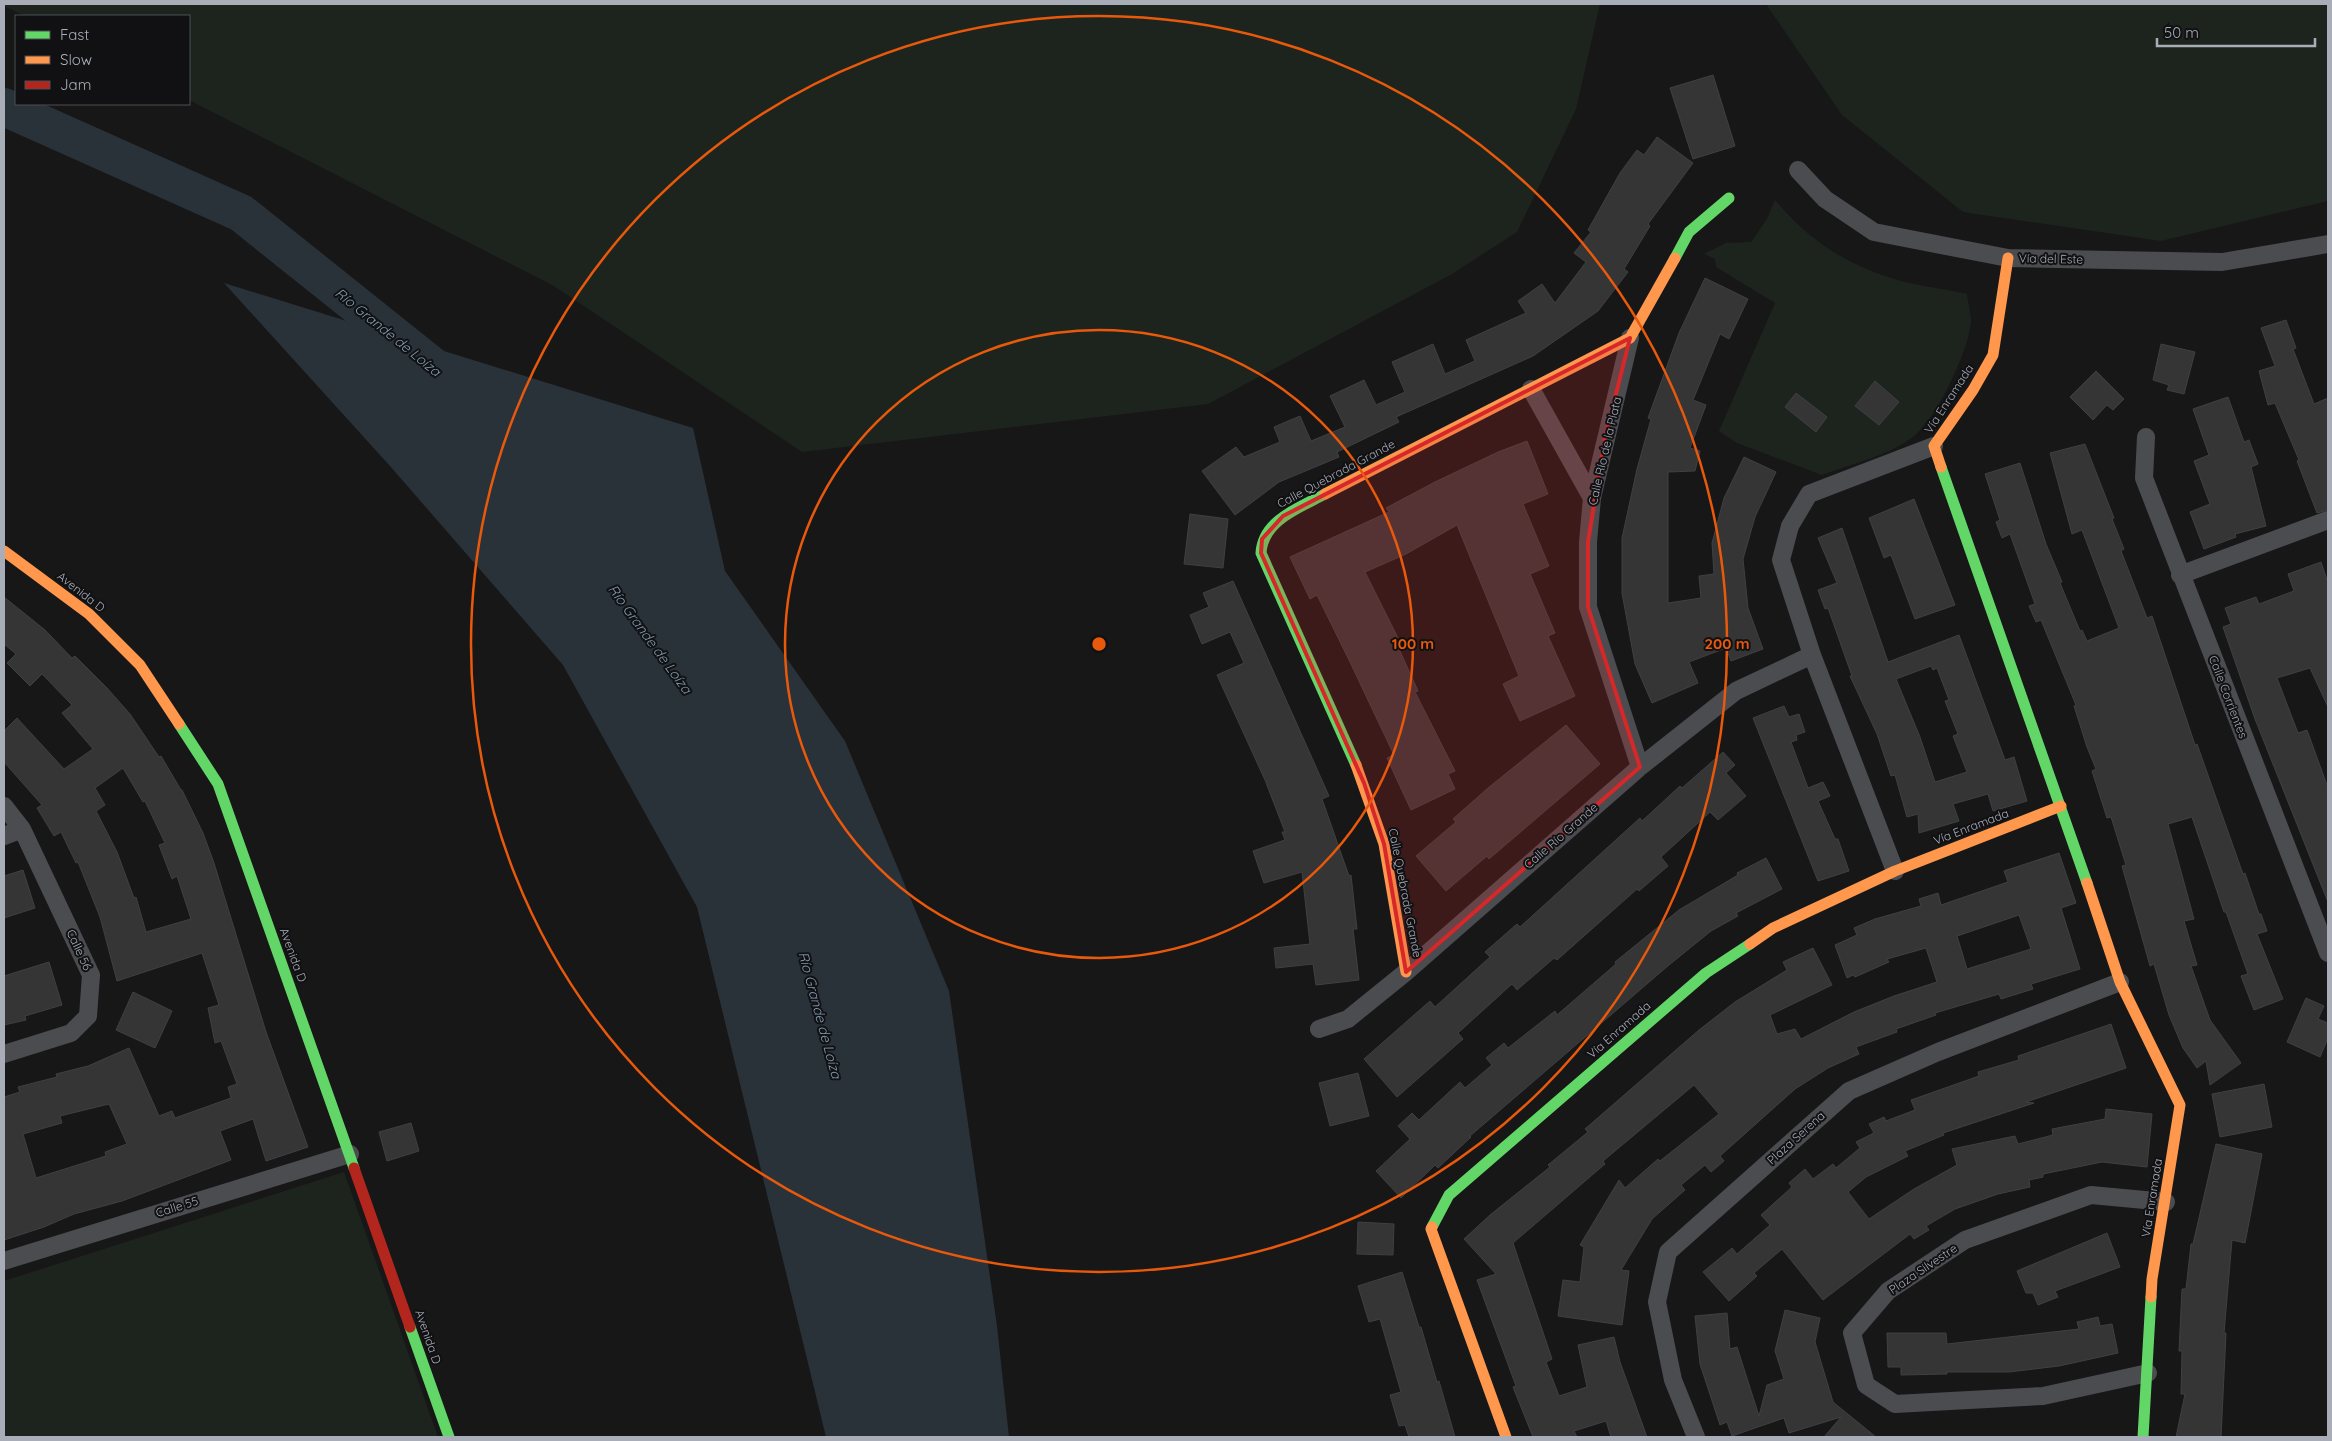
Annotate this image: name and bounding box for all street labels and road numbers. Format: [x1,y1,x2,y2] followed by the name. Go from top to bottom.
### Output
[2019,250,2084,267] street label: Vía del Este
[1921,361,1976,436] street label: Vía Enramada
[1585,395,1624,507] street label: Calle Río de la Plata
[1274,436,1397,511] street label: Calle Quebrada Grande
[54,568,108,615] street label: Avenida D
[2206,653,2251,741] street label: Calle Corrientes
[1521,799,1601,872] street label: Calle Río Grande
[1931,805,2011,848] street label: Vía Enramada
[1386,827,1425,959] street label: Calle Quebrada Grande
[277,926,310,984] street label: Avenida D
[63,927,96,973] street label: Calle 56
[1584,998,1654,1061] street label: Vía Enramada
[1764,1108,1828,1167] street label: Plaza Serena
[2138,1158,2165,1238] street label: Vía Enramada
[154,1193,200,1220] street label: Calle 55
[1886,1240,1960,1297] street label: Plaza Silvestre
[412,1308,445,1366] street label: Avenida D

